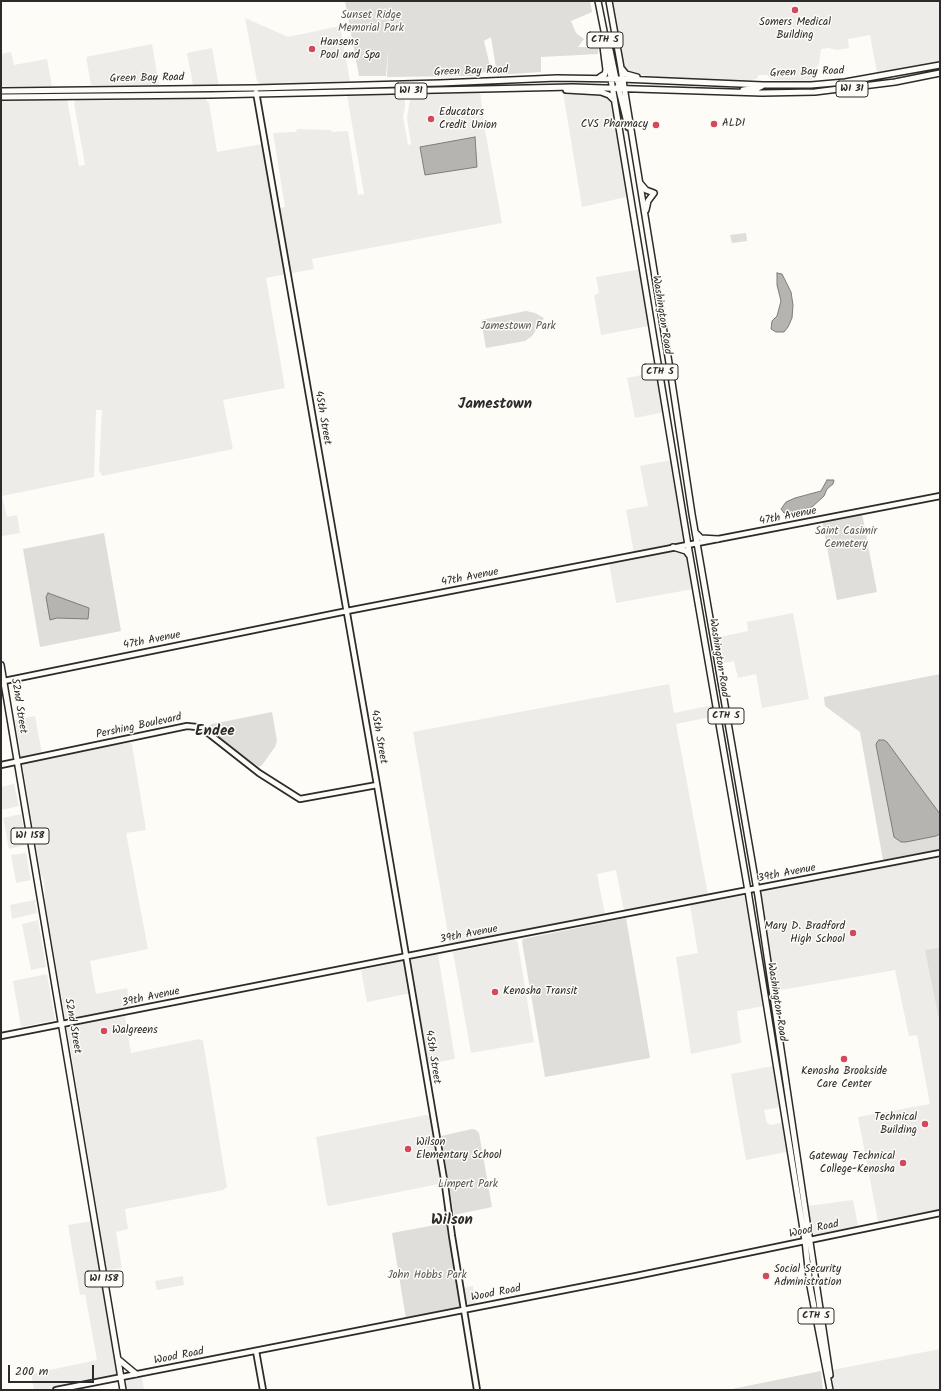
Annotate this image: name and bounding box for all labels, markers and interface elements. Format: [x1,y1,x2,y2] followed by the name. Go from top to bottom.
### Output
[790,5,800,15] marker: Somers Medical Building
[338,9,404,35] park label: Sunset Ridge Memorial Park
[759,16,831,42] place label: Somers Medical Building
[587,32,623,48] road number: CTH S
[320,36,380,62] place label: Hansens Pool and Spa
[307,44,317,54] marker: Hansens Pool and Spa
[434,64,508,80] street label: Green Bay Road
[770,65,844,81] street label: Green Bay Road
[110,72,184,86] street label: Green Bay Road
[836,81,868,97] road number: WI 31
[395,83,427,99] road number: WI 31
[439,106,497,132] place label: Educators Credit Union
[426,114,436,124] marker: Educators Credit Union
[722,117,745,131] place label: ALDI
[581,118,648,132] place label: CVS Pharmacy
[709,119,719,129] marker: ALDI
[651,120,661,130] marker: CVS Pharmacy
[648,275,674,355] street label: Washington Road
[480,320,556,334] park label: Jamestown Park
[642,364,678,380] road number: CTH S
[311,390,333,446] street label: 45th Street
[458,396,532,414] district label: Jamestown
[758,505,818,529] street label: 47th Avenue
[815,525,877,551] park label: Saint Casimir Cemetery
[440,566,500,590] street label: 47th Avenue
[705,618,731,698] street label: Washington Road
[122,629,182,653] street label: 47th Avenue
[7,677,29,735] street label: 52nd Street
[708,708,744,724] road number: CTH S
[367,709,389,765] street label: 45th Street
[95,711,183,743] street label: Pershing Boulevard
[195,723,235,741] district label: Endee
[11,828,49,844] road number: WI 158
[757,862,817,886] street label: 39th Avenue
[764,920,845,946] place label: Mary D. Bradford High School
[439,923,499,947] street label: 39th Avenue
[848,928,858,938] marker: Mary D. Bradford High School
[763,962,789,1042] street label: Washington Road
[121,985,181,1011] street label: 39th Avenue
[503,985,578,999] place label: Kenosha Transit
[490,987,500,997] marker: Kenosha Transit
[61,997,83,1055] street label: 52nd Street
[112,1024,158,1038] place label: Walgreens
[99,1026,109,1036] marker: Walgreens
[421,1029,443,1085] street label: 45th Street
[839,1054,849,1064] marker: Kenosha Brookside Care Center
[801,1065,887,1091] place label: Kenosha Brookside Care Center
[874,1111,917,1137] place label: Technical Building
[920,1119,930,1129] marker: Technical Building
[416,1136,502,1162] place label: Wilson Elementary School
[403,1144,413,1154] marker: Wilson Elementary School
[809,1150,895,1176] place label: Gateway Technical College-Kenosha
[898,1158,908,1168] marker: Gateway Technical College-Kenosha
[438,1178,498,1192] park label: Limpert Park
[431,1212,473,1230] district label: Wilson
[788,1218,840,1242] street label: Wood Road
[774,1263,841,1289] place label: Social Security Administration
[387,1269,467,1283] park label: John Hobbs Park
[85,1271,123,1287] road number: WI 158
[761,1271,771,1281] marker: Social Security Administration
[470,1283,522,1305] street label: Wood Road
[798,1308,834,1324] road number: CTH S
[153,1346,205,1368] street label: Wood Road
[10,1357,96,1383] scale bar
[15,1362,48,1381] text: 200 m

